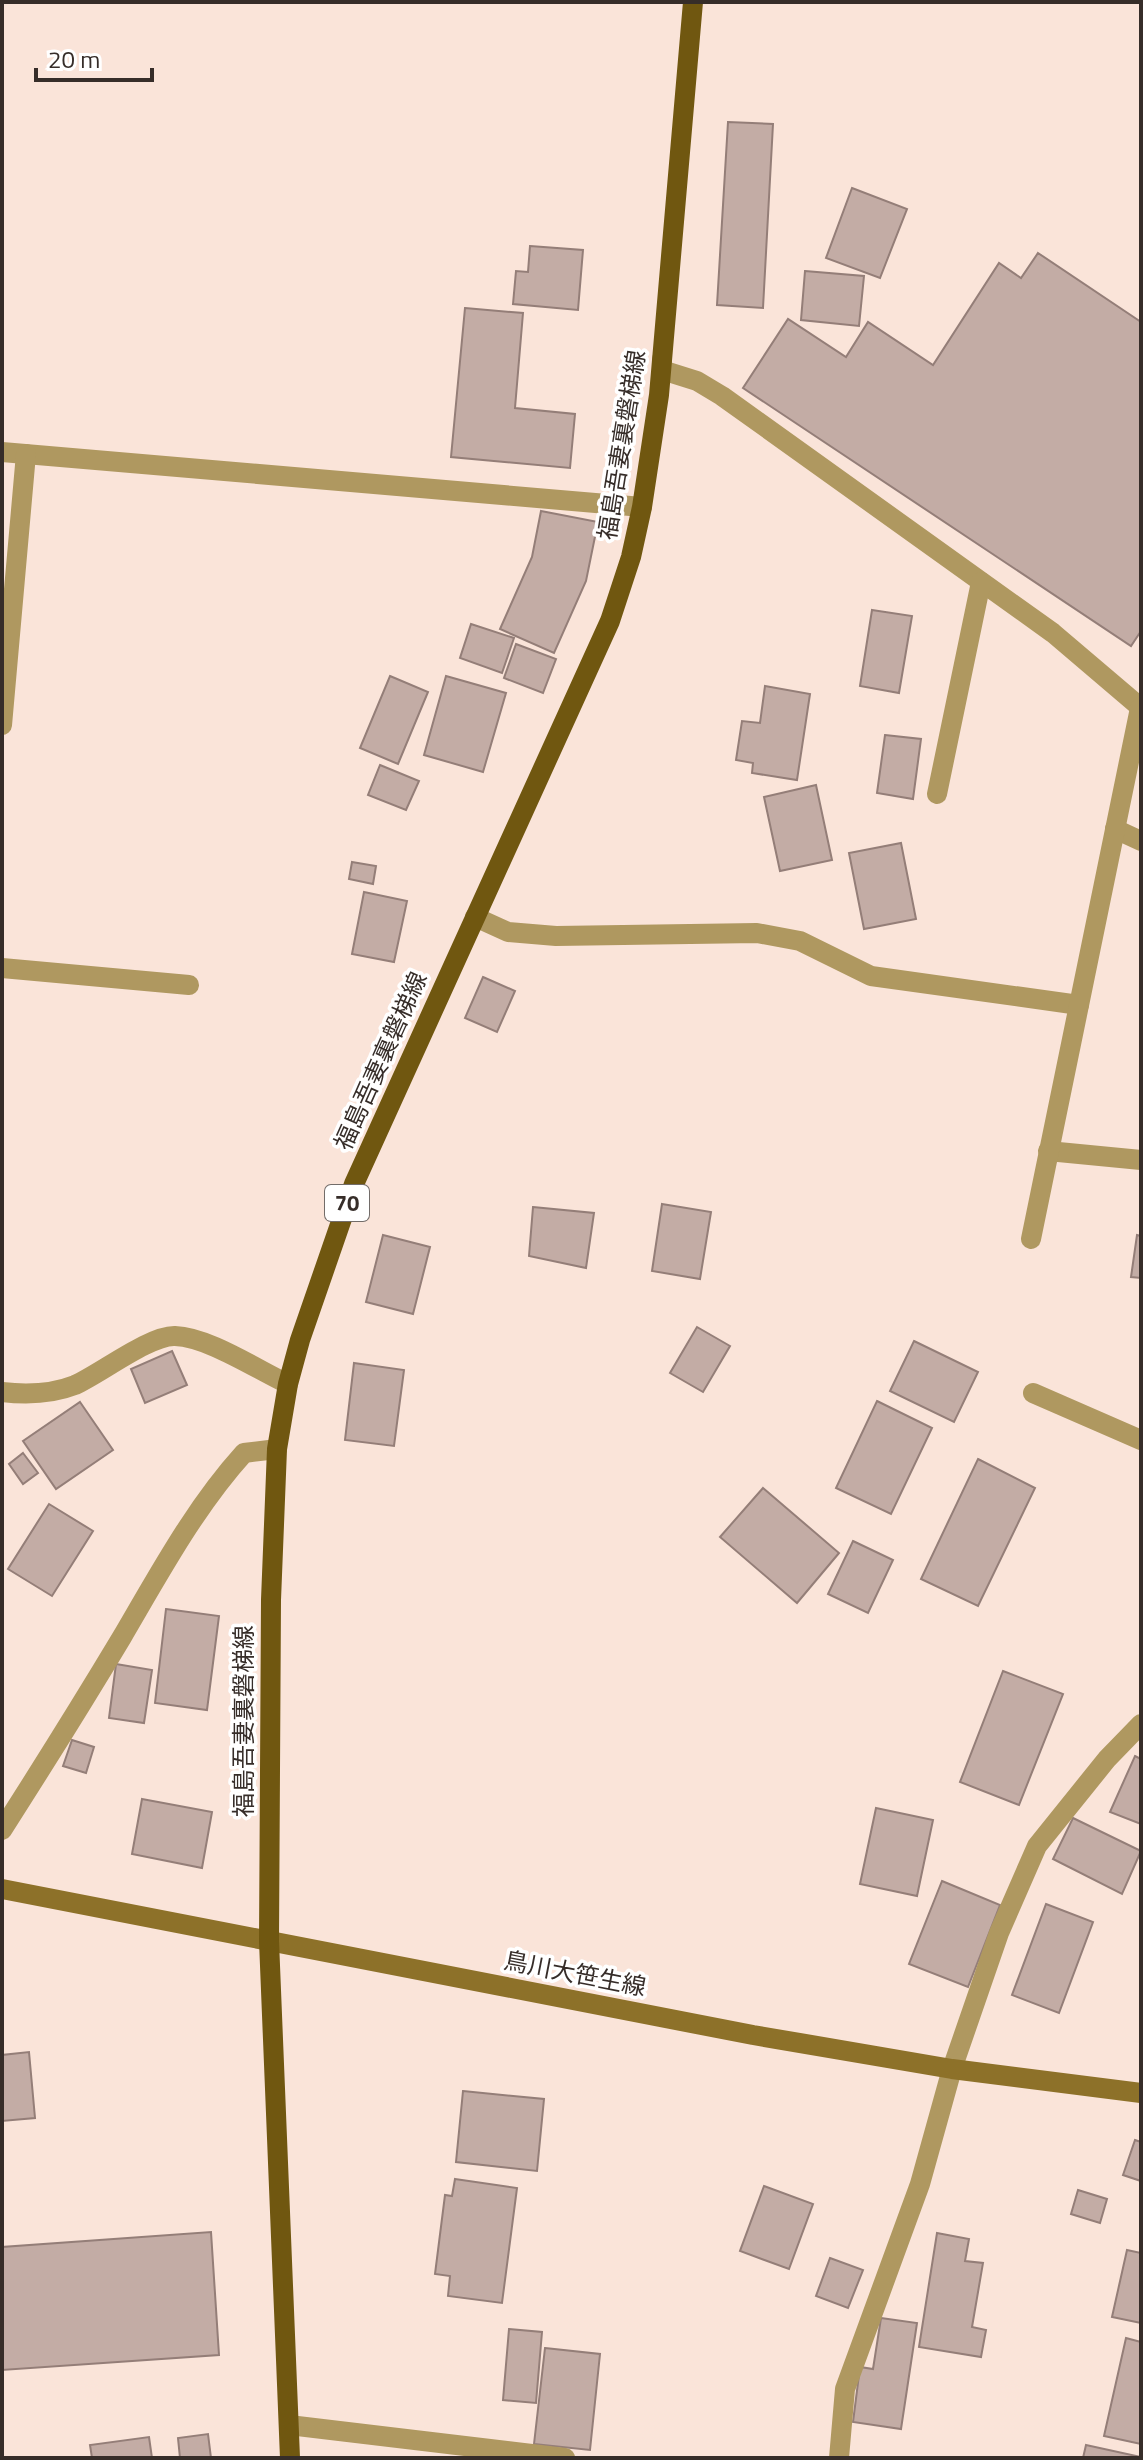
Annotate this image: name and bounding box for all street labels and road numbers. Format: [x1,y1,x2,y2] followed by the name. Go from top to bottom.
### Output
[588,347,654,542] street label: 福島吾妻裏磐梯線
[325,966,436,1156] street label: 福島吾妻裏磐梯線
[325,1185,369,1221] road number: 70
[225,1625,261,1817] street label: 福島吾妻裏磐梯線
[501,1942,649,2004] street label: 鳥川大笹生線

